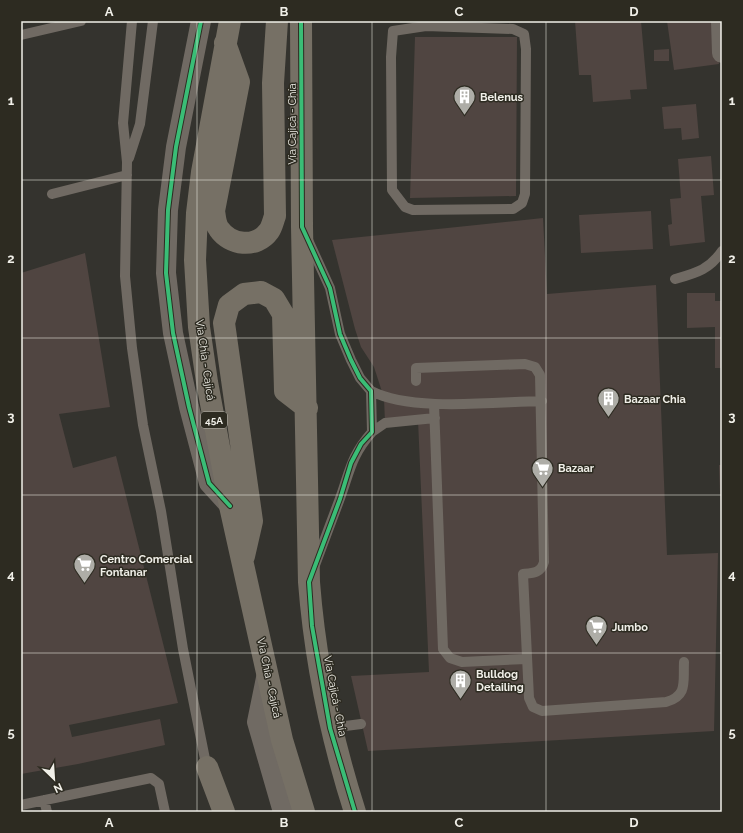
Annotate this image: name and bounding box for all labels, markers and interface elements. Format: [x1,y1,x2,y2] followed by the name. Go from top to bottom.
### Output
[105,4,114,19] text: A
[280,4,289,19] text: B
[455,4,464,19] text: C
[629,4,639,19] text: D
[286,83,299,165] street label: Vía Cajicá - Chía
[452,84,478,117] building icon: Belenus
[480,91,524,104] place label: Belenus
[8,93,15,108] text: 1
[729,93,736,108] text: 1
[7,251,15,266] text: 2
[728,251,736,266] text: 2
[193,319,217,401] street label: Vía Chía - Cajicá
[596,386,622,419] building icon: Bazaar Chia
[624,393,686,406] place label: Bazaar Chia
[7,409,15,424] text: 3
[728,409,736,424] text: 3
[201,412,227,428] road number: 45A
[530,455,556,488] supermarket icon: Bazaar
[558,462,595,475] place label: Bazaar
[72,552,98,585] supermarket icon: Centro Comercial Fontanar
[100,553,193,579] place label: Centro Comercial Fontanar
[7,567,15,582] text: 4
[728,567,736,582] text: 4
[583,614,609,647] supermarket icon: Jumbo
[612,621,648,634] place label: Jumbo
[254,637,284,719] street label: Vía Chía - Cajicá
[321,655,349,737] street label: Vía Cajicá - Chía
[447,667,473,700] building icon: Bulldog Detailing
[476,668,524,694] place label: Bulldog Detailing
[7,725,15,740] text: 5
[728,725,736,740] text: 5
[34,759,74,799] north arrow
[51,780,65,795] text: N
[105,815,114,830] text: A
[280,815,289,830] text: B
[455,815,464,830] text: C
[629,815,639,830] text: D

